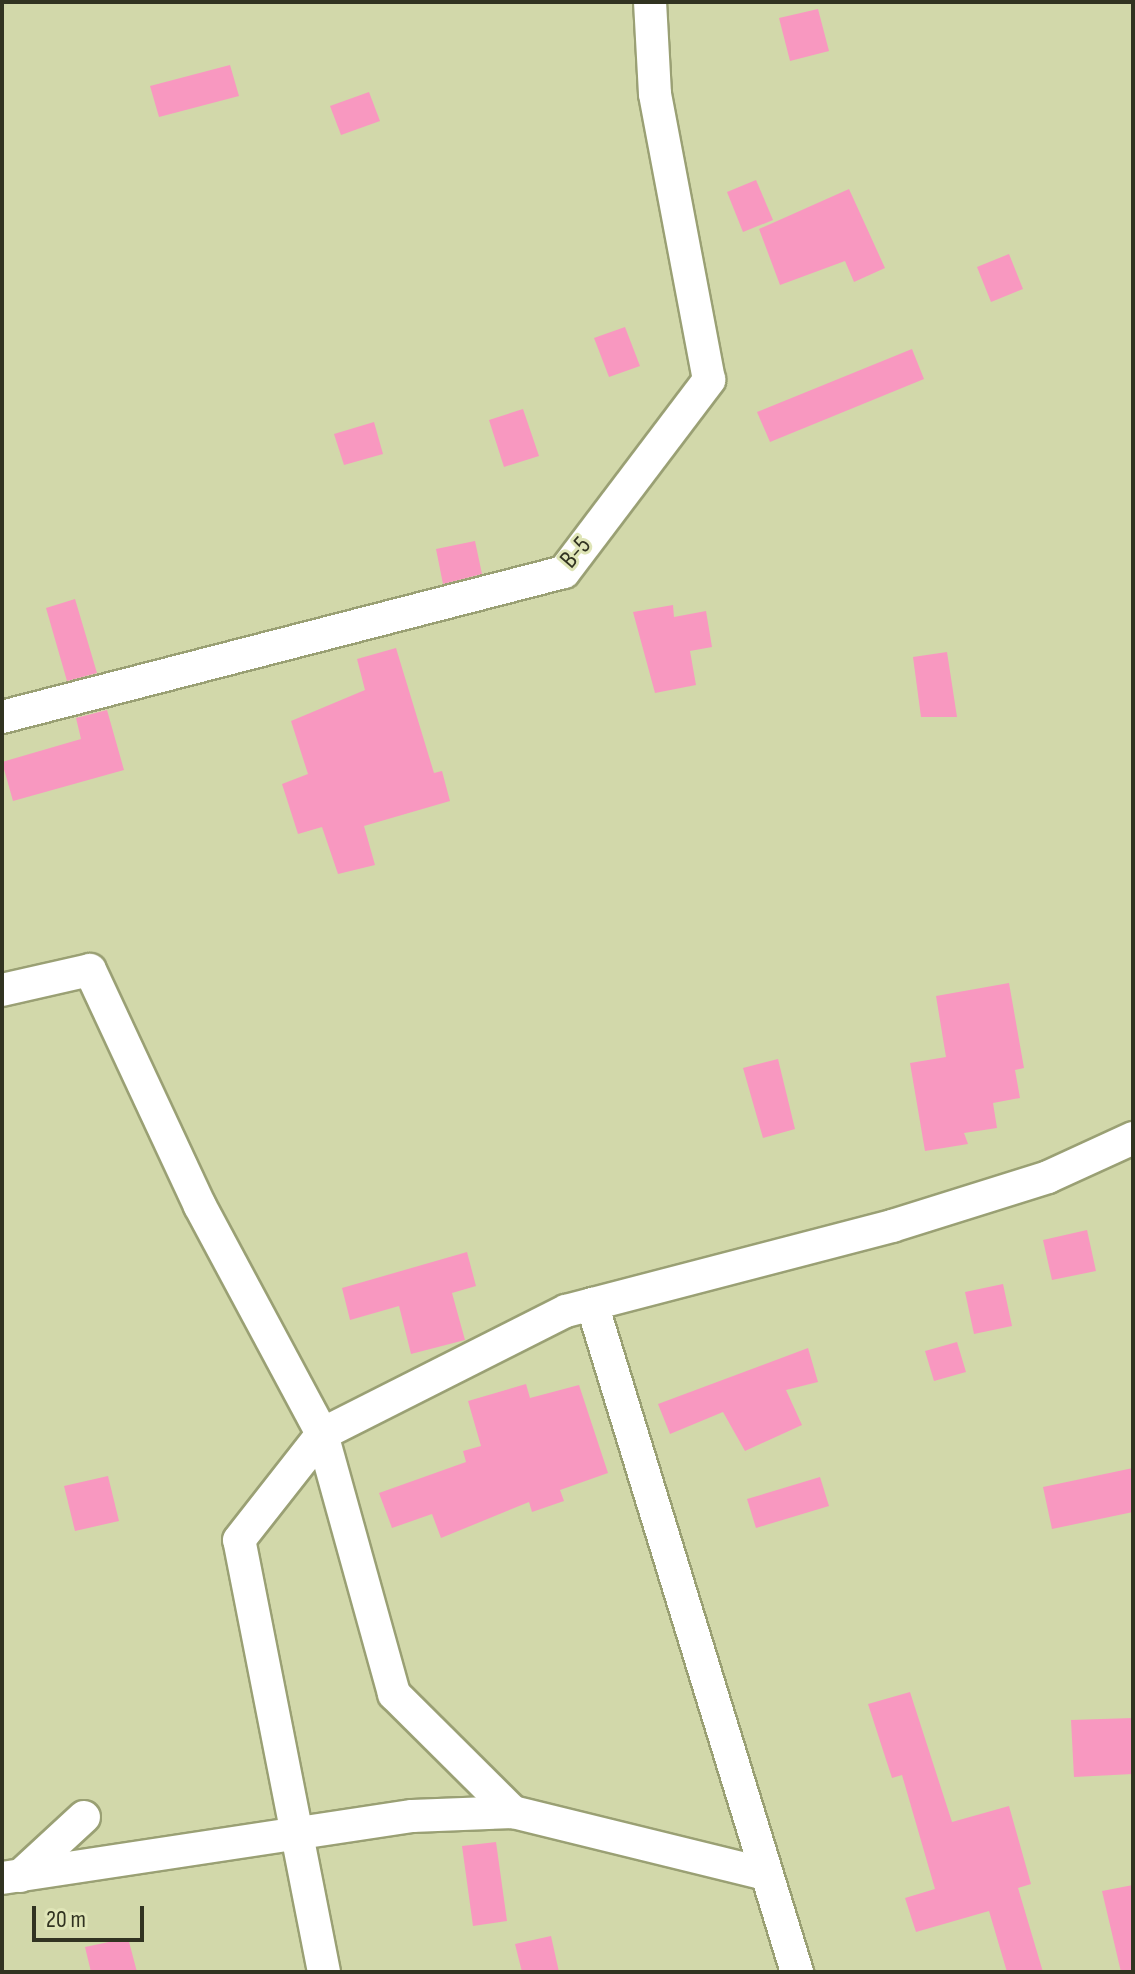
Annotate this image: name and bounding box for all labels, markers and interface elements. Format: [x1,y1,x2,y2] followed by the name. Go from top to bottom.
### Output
[554,531,598,575] street label: B-5
[36,1890,148,1940] scale bar
[46,1905,86,1934] text: 20 m

